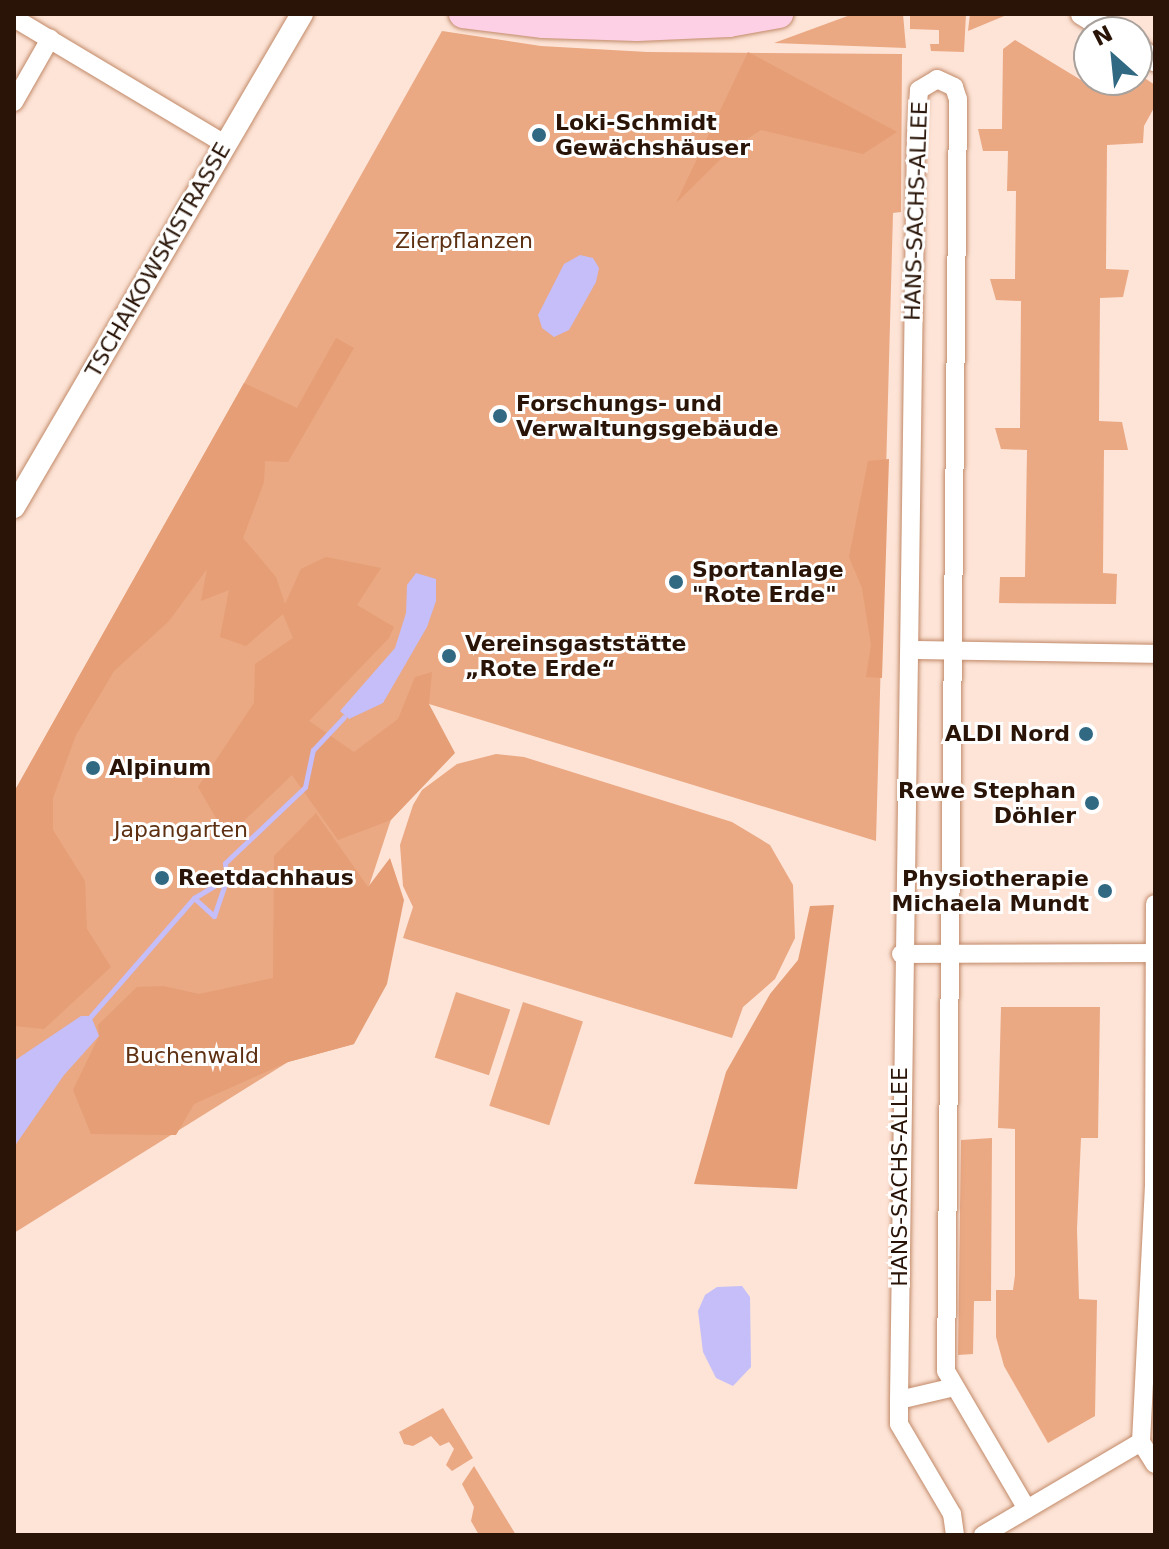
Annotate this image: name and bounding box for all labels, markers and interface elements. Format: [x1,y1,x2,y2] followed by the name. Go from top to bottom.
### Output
[1073,16,1153,96] north arrow
[1089,21,1117,51] text: N
[899,101,933,321] street label: HANS-SACHS-ALLEE
[555,109,750,160] place label: Loki-Schmidt Gewächshäuser
[530,126,548,144] marker: Loki-Schmidt Gewächshäuser
[80,138,236,382] street label: TSCHAIKOWSKISTRASSE
[395,228,533,254] park label: Zierpflanzen
[516,390,779,442] place label: Forschungs- und Verwaltungsgebäude
[491,407,509,425] marker: Forschungs- und Verwaltungsgebäude
[692,556,844,608] place label: Sportanlage "Rote Erde"
[667,573,685,591] marker: Sportanlage "Rote Erde"
[465,630,686,682] place label: Vereinsgaststätte „Rote Erde“
[440,647,458,665] marker: Vereinsgaststätte „Rote Erde“
[945,721,1070,747] place label: ALDI Nord
[1077,725,1095,743] marker: ALDI Nord
[109,755,211,781] place label: Alpinum
[84,759,102,777] marker: Alpinum
[898,777,1076,828] place label: Rewe Stephan Döhler
[1083,794,1101,812] marker: Rewe Stephan Döhler
[114,817,248,843] park label: Japangarten
[178,865,354,891] place label: Reetdachhaus
[892,865,1089,916] place label: Physiotherapie Michaela Mundt
[153,869,171,887] marker: Reetdachhaus
[1096,882,1114,900] marker: Physiotherapie Michaela Mundt
[125,1043,259,1069] park label: Buchenwald
[887,1067,913,1287] street label: HANS-SACHS-ALLEE

